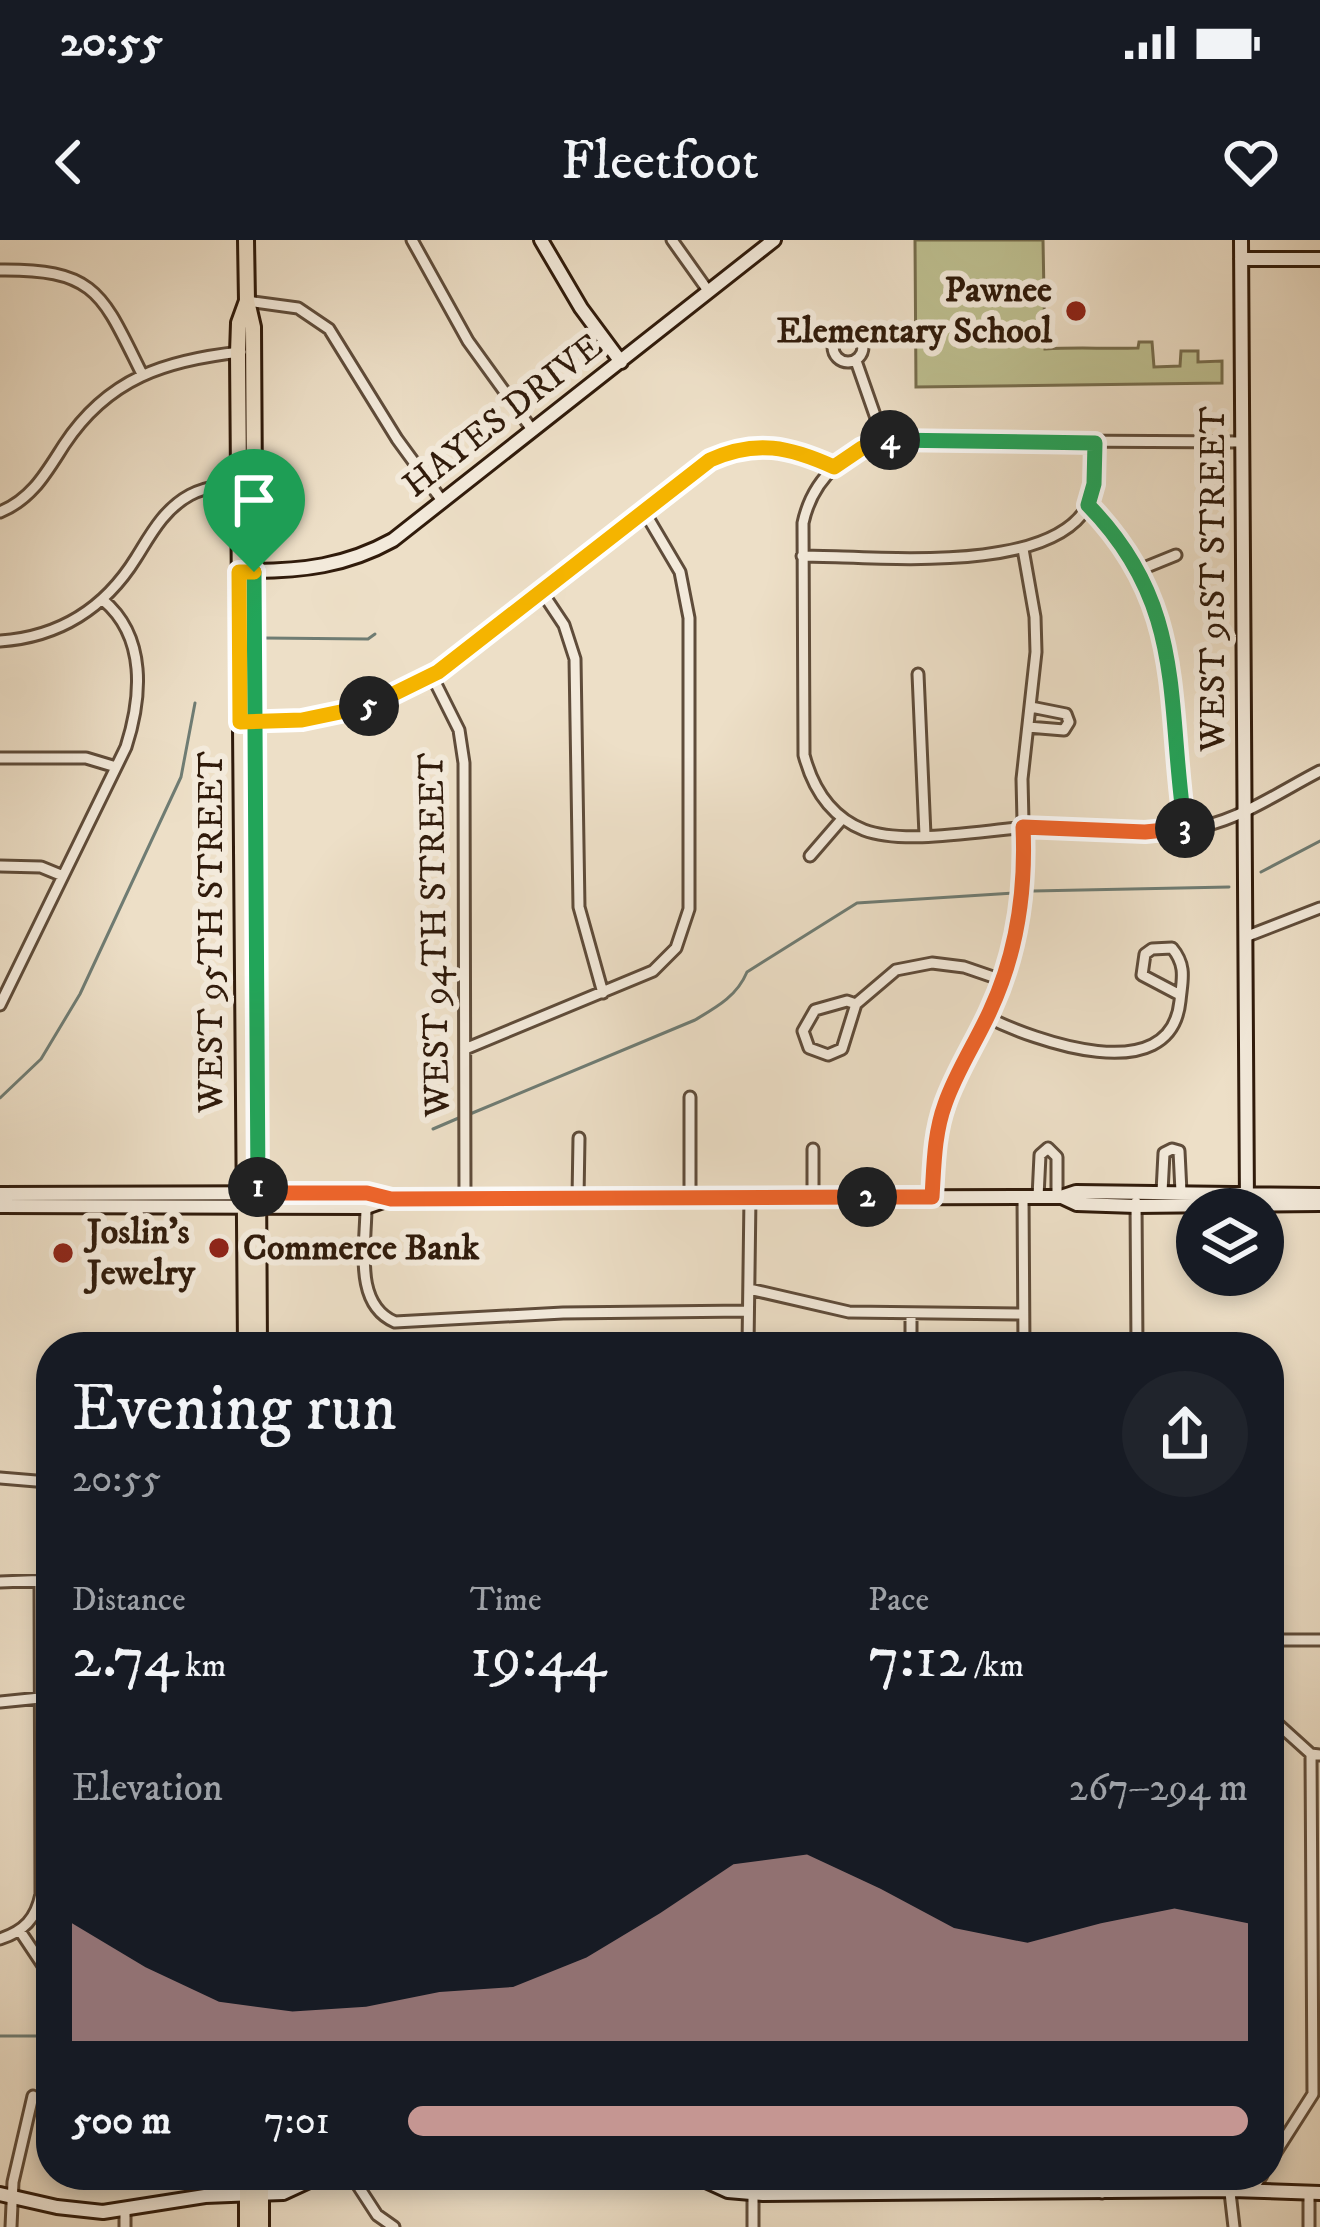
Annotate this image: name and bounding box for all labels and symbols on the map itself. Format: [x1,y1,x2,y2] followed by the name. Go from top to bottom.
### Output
[777,268,1053,354] place label: Pawnee Elementary School
[1063,298,1089,324] marker: Pawnee Elementary School
[394,324,612,508] street label: HAYES DRIVE
[1191,406,1236,753] street label: WEST 91ST STREET
[860,410,920,470] pin: 4
[203,449,305,572] pin
[339,676,399,736] pin: 5
[189,751,234,1114] street label: WEST 95TH STREET
[409,752,461,1119] street label: WEST 94TH STREET
[1155,798,1215,858] pin: 3
[228,1157,288,1217] pin: 1
[837,1167,897,1227] pin: 2
[83,1210,196,1296] place label: Joslin's Jewelry
[243,1226,481,1271] place label: Commerce Bank
[206,1235,232,1261] marker: Commerce Bank
[50,1240,76,1266] marker: Joslin's Jewelry

